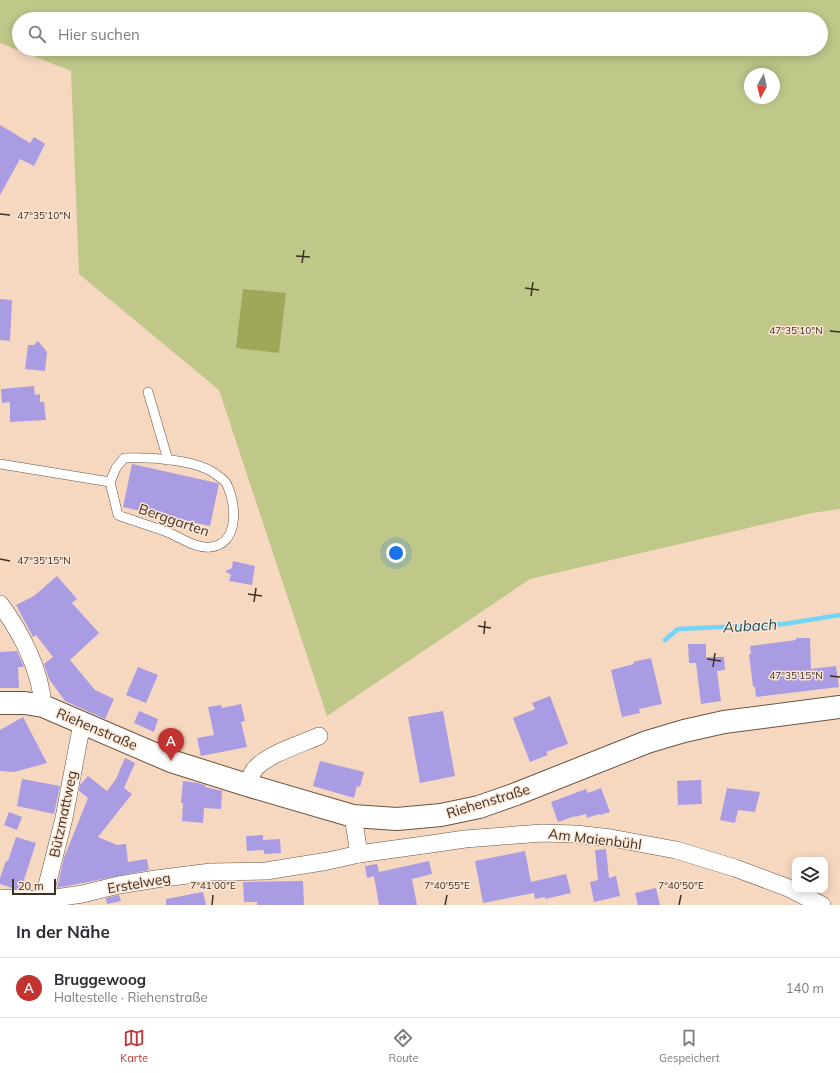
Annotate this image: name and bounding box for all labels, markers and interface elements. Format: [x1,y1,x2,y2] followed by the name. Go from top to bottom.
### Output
[12,12,828,56] search box
[26,23,48,45] icon: search
[58,25,140,44] text: Hier suchen
[744,68,780,104] north arrow
[17,209,71,222] text: 47°35'10"N
[769,324,823,337] text: 47°35'10"N
[136,500,212,540] street label: Berggarten
[386,543,406,563] your location
[17,554,71,567] text: 47°35'15"N
[722,615,778,636] water label: Aubach
[769,669,823,682] text: 47°35'15"N
[54,704,140,754] street label: Riehenstraße
[158,728,184,761] pin: A
[45,769,81,859] street label: Bützmattweg
[444,780,532,822] street label: Riehenstraße
[547,824,643,854] street label: Am Maienbühl
[792,857,828,893] map controls
[792,857,828,893] button: layers
[106,869,172,897] street label: Erstelweg
[12,877,56,896] scale bar
[18,879,44,893] text: 20 m
[190,879,236,892] text: 7°41'00"E
[424,879,470,892] text: 7°40'55"E
[658,879,704,892] text: 7°40'50"E
[16,921,110,942] text: In der Nähe
[54,970,146,989] text: Bruggewoog
[24,980,34,996] text: A
[786,980,824,996] text: 140 m
[54,989,208,1005] text: Haltestelle · Riehenstraße
[120,1027,148,1065] tab: Karte
[389,1027,418,1065] tab: Route
[659,1027,720,1065] tab: Gespeichert

